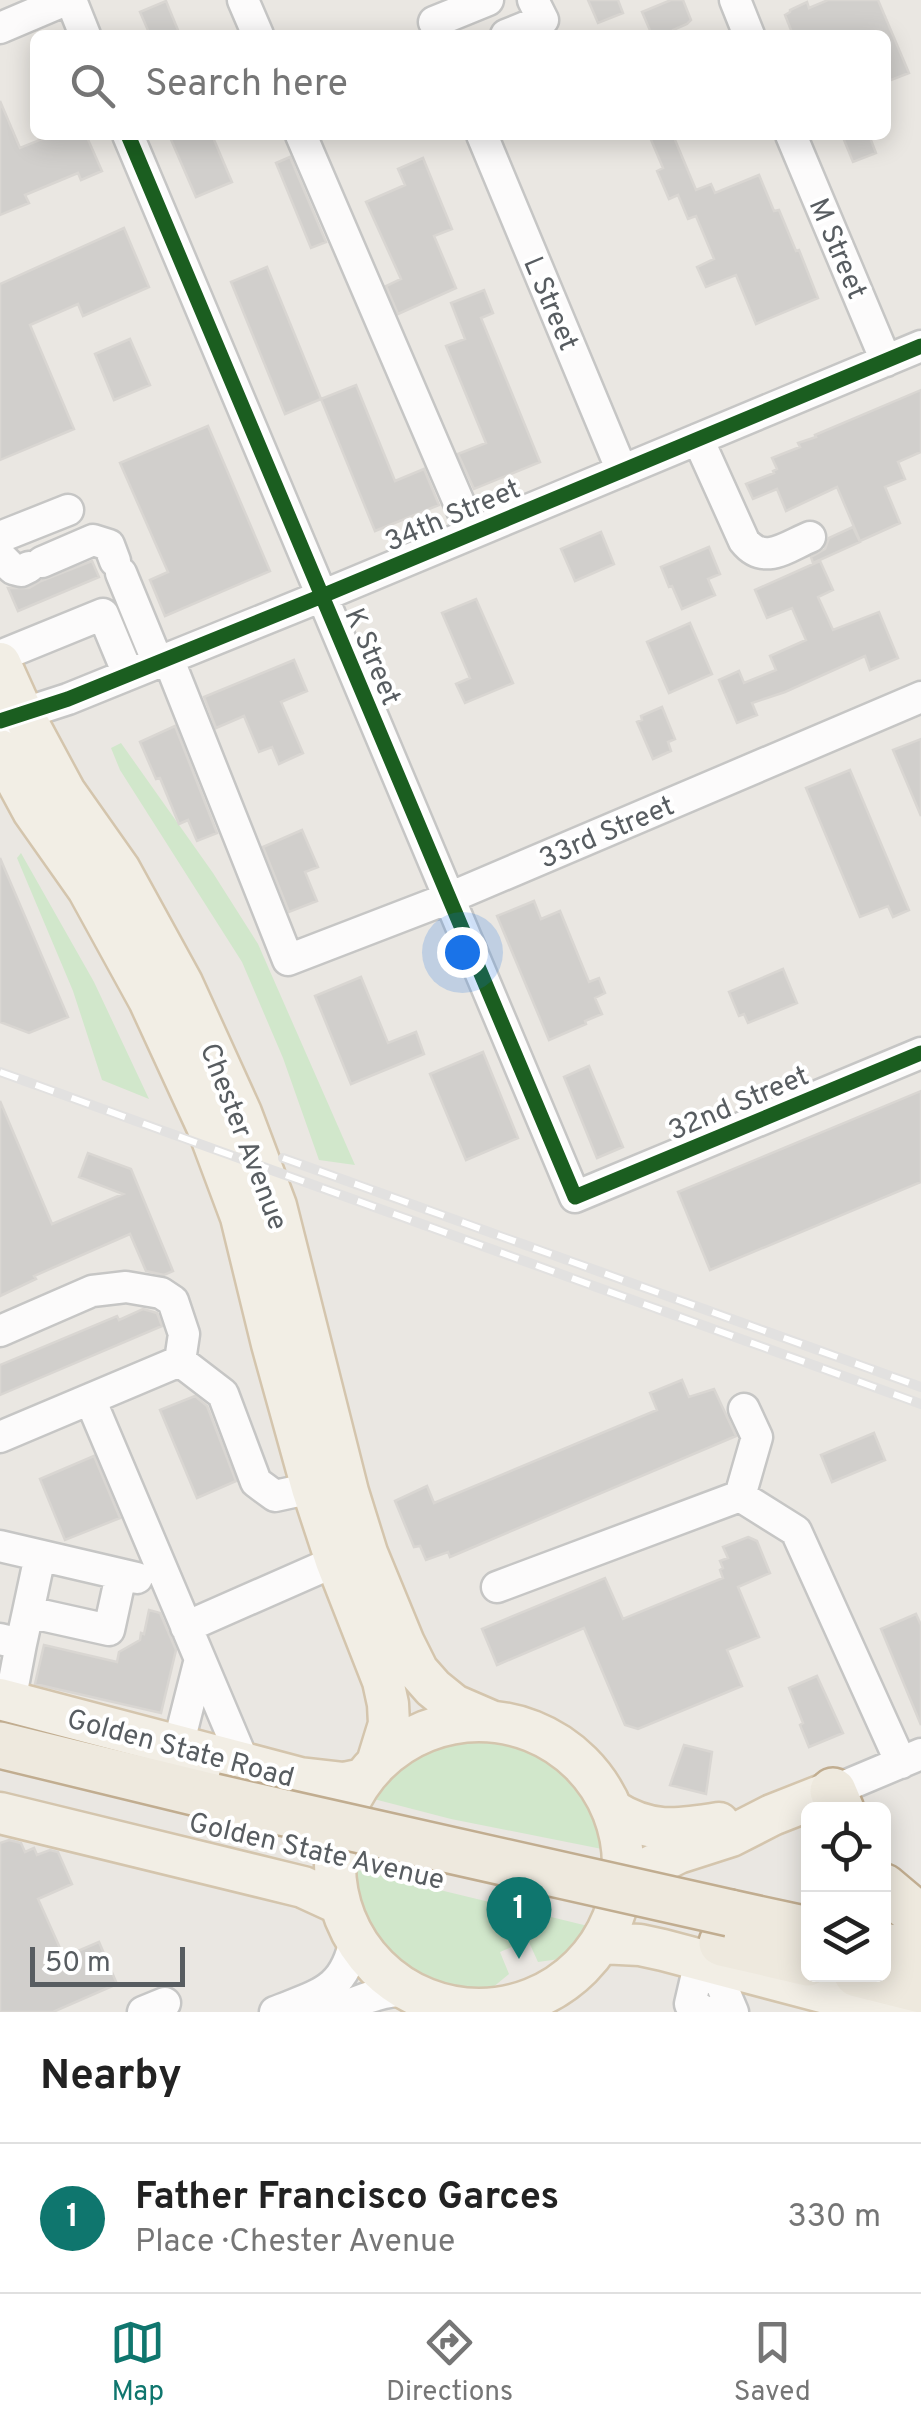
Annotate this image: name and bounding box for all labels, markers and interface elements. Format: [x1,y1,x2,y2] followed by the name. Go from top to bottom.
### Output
[30,30,891,140] search box
[65,58,120,113] icon: search
[145,61,348,110] text: Search here
[799,193,874,305] street label: M Street
[513,252,585,357] street label: L Street
[380,472,526,561] street label: 34th Street
[335,603,408,711] street label: K Street
[534,789,680,878] street label: 33rd Street
[437,927,488,978] your location
[190,1038,294,1236] street label: Chester Avenue
[664,1059,815,1150] street label: 32nd Street
[63,1702,298,1798] street label: Golden State Road
[801,1802,891,1982] map controls
[801,1802,891,1892] button: locate
[185,1806,448,1900] street label: Golden State Avenue
[486,1876,552,1959] pin: 1
[801,1892,891,1982] button: layers
[30,1942,185,1986] scale bar
[45,1946,111,1982] text: 50 m
[40,2051,182,2104] text: Nearby
[135,2174,559,2223] text: Father Francisco Garces
[66,2198,79,2238] text: 1
[788,2198,881,2238] text: 330 m
[135,2223,455,2263] text: Place · Chester Avenue
[110,2315,165,2411] tab: Map
[386,2315,513,2411] tab: Directions
[734,2315,811,2411] tab: Saved

